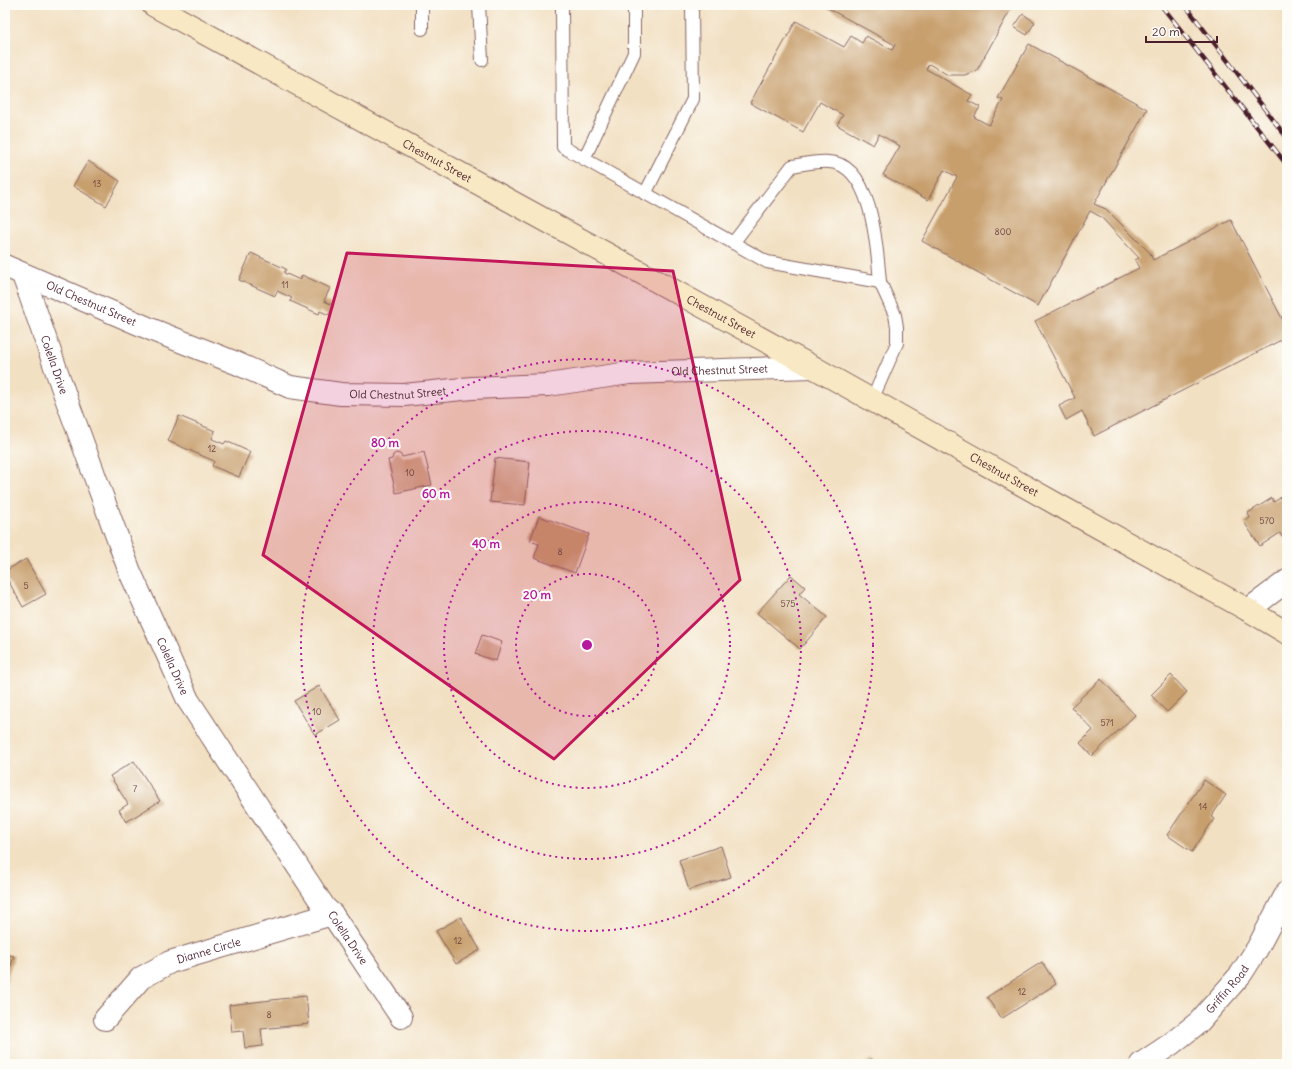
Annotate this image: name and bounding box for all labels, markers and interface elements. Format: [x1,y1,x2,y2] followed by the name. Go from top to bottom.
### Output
[1146,18,1217,44] scale bar
[1152,24,1180,39] text: 20 m
[400,136,474,186] street label: Chestnut Street
[93,178,101,189] house number: 13
[994,226,1012,237] house number: 800
[44,278,139,329] street label: Old Chestnut Street
[281,279,289,290] house number: 11
[684,292,758,341] street label: Chestnut Street
[38,333,71,396] street label: Colella Drive
[671,361,768,379] street label: Old Chestnut Street
[349,384,447,402] street label: Old Chestnut Street
[371,435,400,450] text: 80 m
[208,443,216,454] house number: 12
[967,450,1041,500] street label: Chestnut Street
[405,467,415,478] house number: 10
[422,486,451,501] text: 60 m
[1259,515,1275,526] house number: 570
[472,536,501,551] text: 40 m
[557,546,563,557] house number: 8
[23,580,29,591] house number: 5
[523,587,551,602] text: 20 m
[781,598,795,609] house number: 575
[154,635,192,697] street label: Colella Drive
[580,638,594,652] centre of rings
[312,706,322,717] house number: 10
[1100,717,1114,728] house number: 571
[133,783,138,794] house number: 7
[1199,801,1207,812] house number: 14
[325,908,371,967] street label: Colella Drive
[175,934,242,967] street label: Dianne Circle
[454,935,462,946] house number: 12
[1203,962,1252,1016] street label: Griffin Road
[1018,986,1026,997] house number: 12
[266,1009,272,1020] house number: 8

